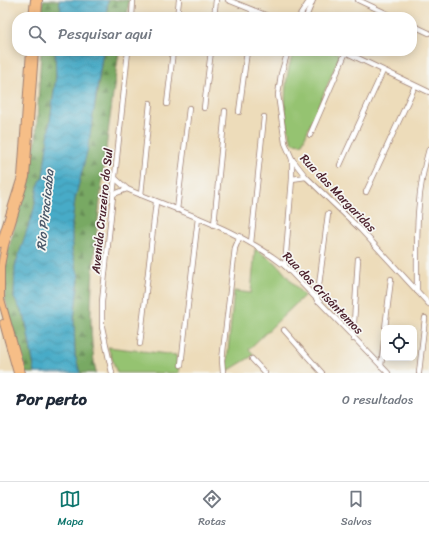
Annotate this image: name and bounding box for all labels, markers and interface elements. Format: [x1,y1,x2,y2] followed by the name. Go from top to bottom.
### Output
[12,12,417,56] search box
[58,21,152,47] text: Pesquisar aqui
[26,23,48,45] icon: search
[84,147,120,276] street label: Avenida Cruzeiro do Sul
[294,148,382,238] street label: Rua das Margaridas
[29,167,61,252] water label: Rio Piracicaba
[277,246,369,340] street label: Rua dos Crisântemos
[381,325,417,361] map controls
[381,325,417,361] button: locate
[16,384,87,414] text: Por perto
[342,388,413,411] text: 0 resultados
[57,488,83,531] tab: Mapa
[198,488,226,531] tab: Rotas
[341,488,372,531] tab: Salvos

